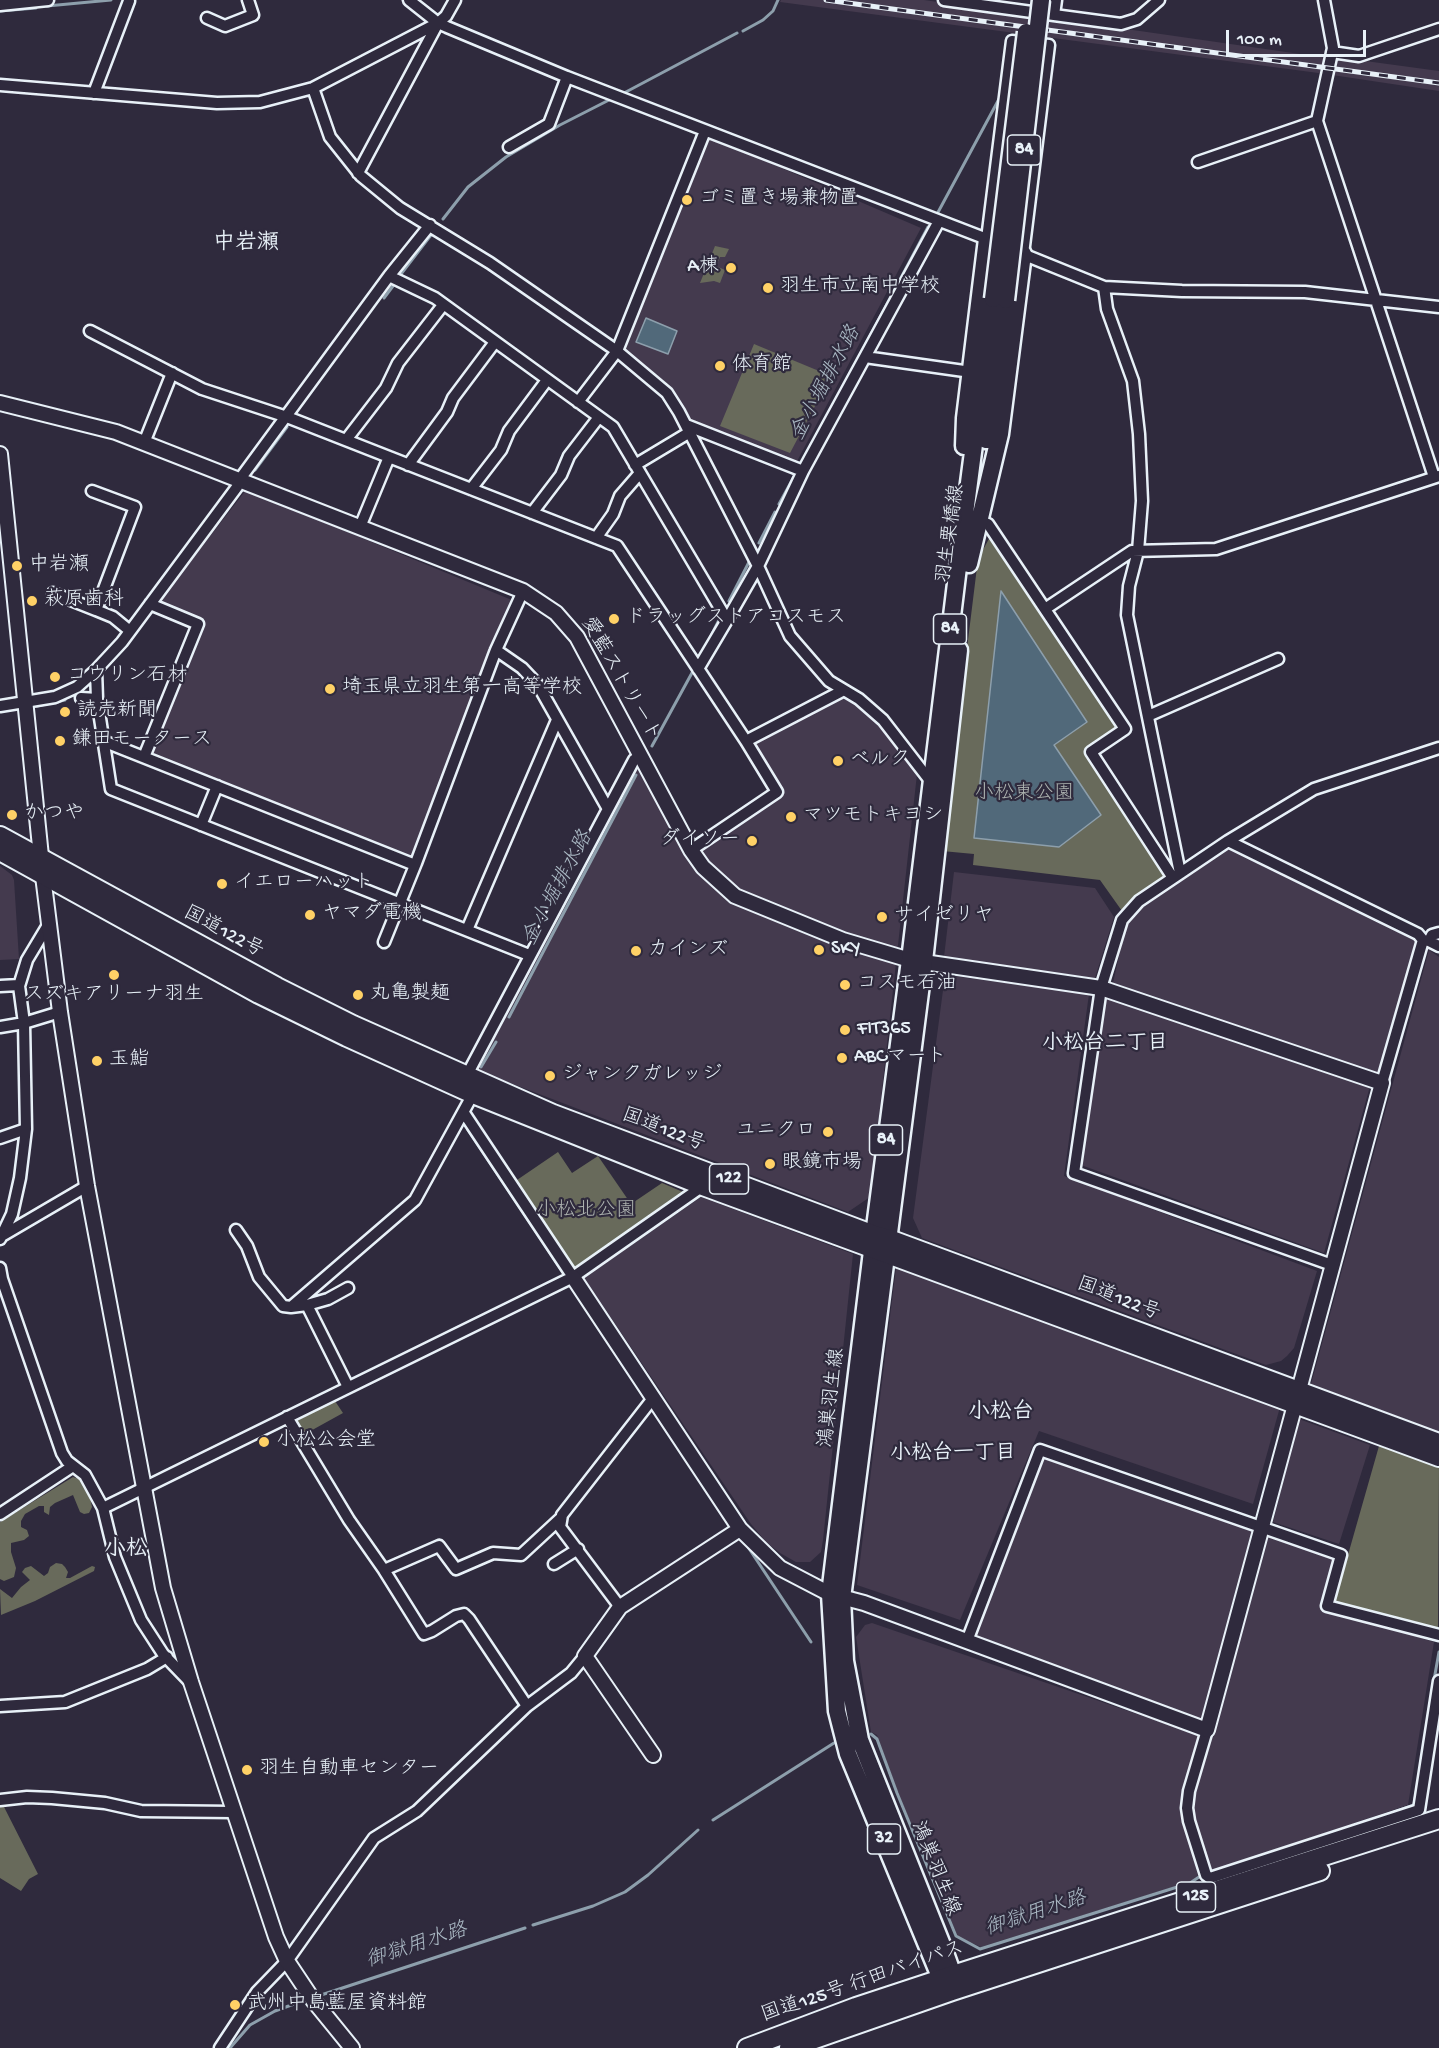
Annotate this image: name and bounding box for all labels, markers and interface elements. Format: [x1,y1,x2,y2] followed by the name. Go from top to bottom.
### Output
[1229,18,1368,56] scale bar
[1237,30,1282,51] text: 100 m
[1008,135,1040,165] road number: 84
[699,188,859,212] place label: ゴミ置き場兼物置
[680,193,694,207] marker: ゴミ置き場兼物置
[213,232,279,258] district label: 中岩瀬
[687,256,719,280] place label: A棟
[724,261,738,275] marker: A棟
[780,276,940,300] place label: 羽生市立南中学校
[761,281,775,295] marker: 羽生市立南中学校
[786,322,868,446] water label: 金小堀排水路
[732,354,792,378] place label: 体育館
[713,359,727,373] marker: 体育館
[933,483,971,585] street label: 羽生栗橋線
[29,554,89,578] place label: 中岩瀬
[10,559,24,573] marker: 中岩瀬
[44,589,124,613] place label: 萩原歯科
[25,594,39,608] marker: 萩原歯科
[626,607,846,631] place label: ドラッグストアコスモス
[607,612,621,626] marker: ドラッグストアコスモス
[575,613,665,747] street label: 愛藍ストリート
[934,614,966,644] road number: 84
[67,665,187,689] place label: コウリン石材
[48,670,62,684] marker: コウリン石材
[342,677,582,701] place label: 埼玉県立羽生第一高等学校
[323,682,337,696] marker: 埼玉県立羽生第一高等学校
[77,700,157,724] place label: 読売新聞
[58,705,72,719] marker: 読売新聞
[72,729,212,753] place label: 鎌田モータース
[53,734,67,748] marker: 鎌田モータース
[850,749,910,773] place label: ベルク
[831,754,845,768] marker: ベルク
[974,783,1074,807] park label: 小松東公園
[24,803,84,827] place label: かつや
[803,805,943,829] place label: マツモトキヨシ
[5,808,19,822] marker: かつや
[784,810,798,824] marker: マツモトキヨシ
[518,827,600,951] water label: 金小堀排水路
[660,829,740,853] place label: ダイソー
[745,834,759,848] marker: ダイソー
[234,872,374,896] place label: イエローハット
[215,877,229,891] marker: イエローハット
[179,902,267,964] street label: 国道122号
[322,903,422,927] place label: ヤマダ電機
[894,905,994,929] place label: サイゼリヤ
[303,908,317,922] marker: ヤマダ電機
[875,910,889,924] marker: サイゼリヤ
[831,938,861,962] place label: SKY
[648,939,728,963] place label: カインズ
[812,943,826,957] marker: SKY
[629,944,643,958] marker: カインズ
[107,968,121,982] marker: スズキアリーナ羽生
[857,973,957,997] place label: コスモ石油
[838,978,852,992] marker: コスモ石油
[370,983,450,1007] place label: 丸亀製麺
[24,984,204,1008] place label: スズキアリーナ羽生
[351,988,365,1002] marker: 丸亀製麺
[857,1018,911,1042] place label: FIT365
[838,1023,852,1037] marker: FIT365
[1042,1032,1168,1058] district label: 小松台二丁目
[854,1046,947,1070] place label: ABCマート
[109,1049,149,1073] place label: 玉鮨
[835,1051,849,1065] marker: ABCマート
[90,1054,104,1068] marker: 玉鮨
[562,1064,722,1088] place label: ジャンクガレッジ
[543,1069,557,1083] marker: ジャンクガレッジ
[618,1104,708,1158] street label: 国道122号
[736,1120,816,1144] place label: ユニクロ
[821,1125,835,1139] marker: ユニクロ
[870,1125,902,1155] road number: 84
[782,1152,862,1176] place label: 眼鏡市場
[763,1157,777,1171] marker: 眼鏡市場
[710,1164,748,1194] road number: 122
[536,1200,636,1224] park label: 小松北公園
[1073,1273,1163,1327] street label: 国道122号
[815,1347,851,1449] street label: 鴻巣羽生線
[968,1401,1034,1427] district label: 小松台
[276,1430,376,1454] place label: 小松公会堂
[257,1435,271,1449] marker: 小松公会堂
[890,1442,1016,1468] district label: 小松台一丁目
[104,1538,148,1564] district label: 小松
[259,1758,439,1782] place label: 羽生自動車センター
[240,1763,254,1777] marker: 羽生自動車センター
[904,1818,964,1920] street label: 鴻巣羽生線
[868,1824,900,1854] road number: 32
[1176,1882,1216,1912] road number: 125
[982,1887,1090,1943] water label: 御獄用水路
[363,1919,471,1975] water label: 御獄用水路
[758,1937,968,2029] street label: 国道125号 行田バイパス
[247,1993,427,2017] place label: 武州中島藍屋資料館
[228,1998,242,2012] marker: 武州中島藍屋資料館

